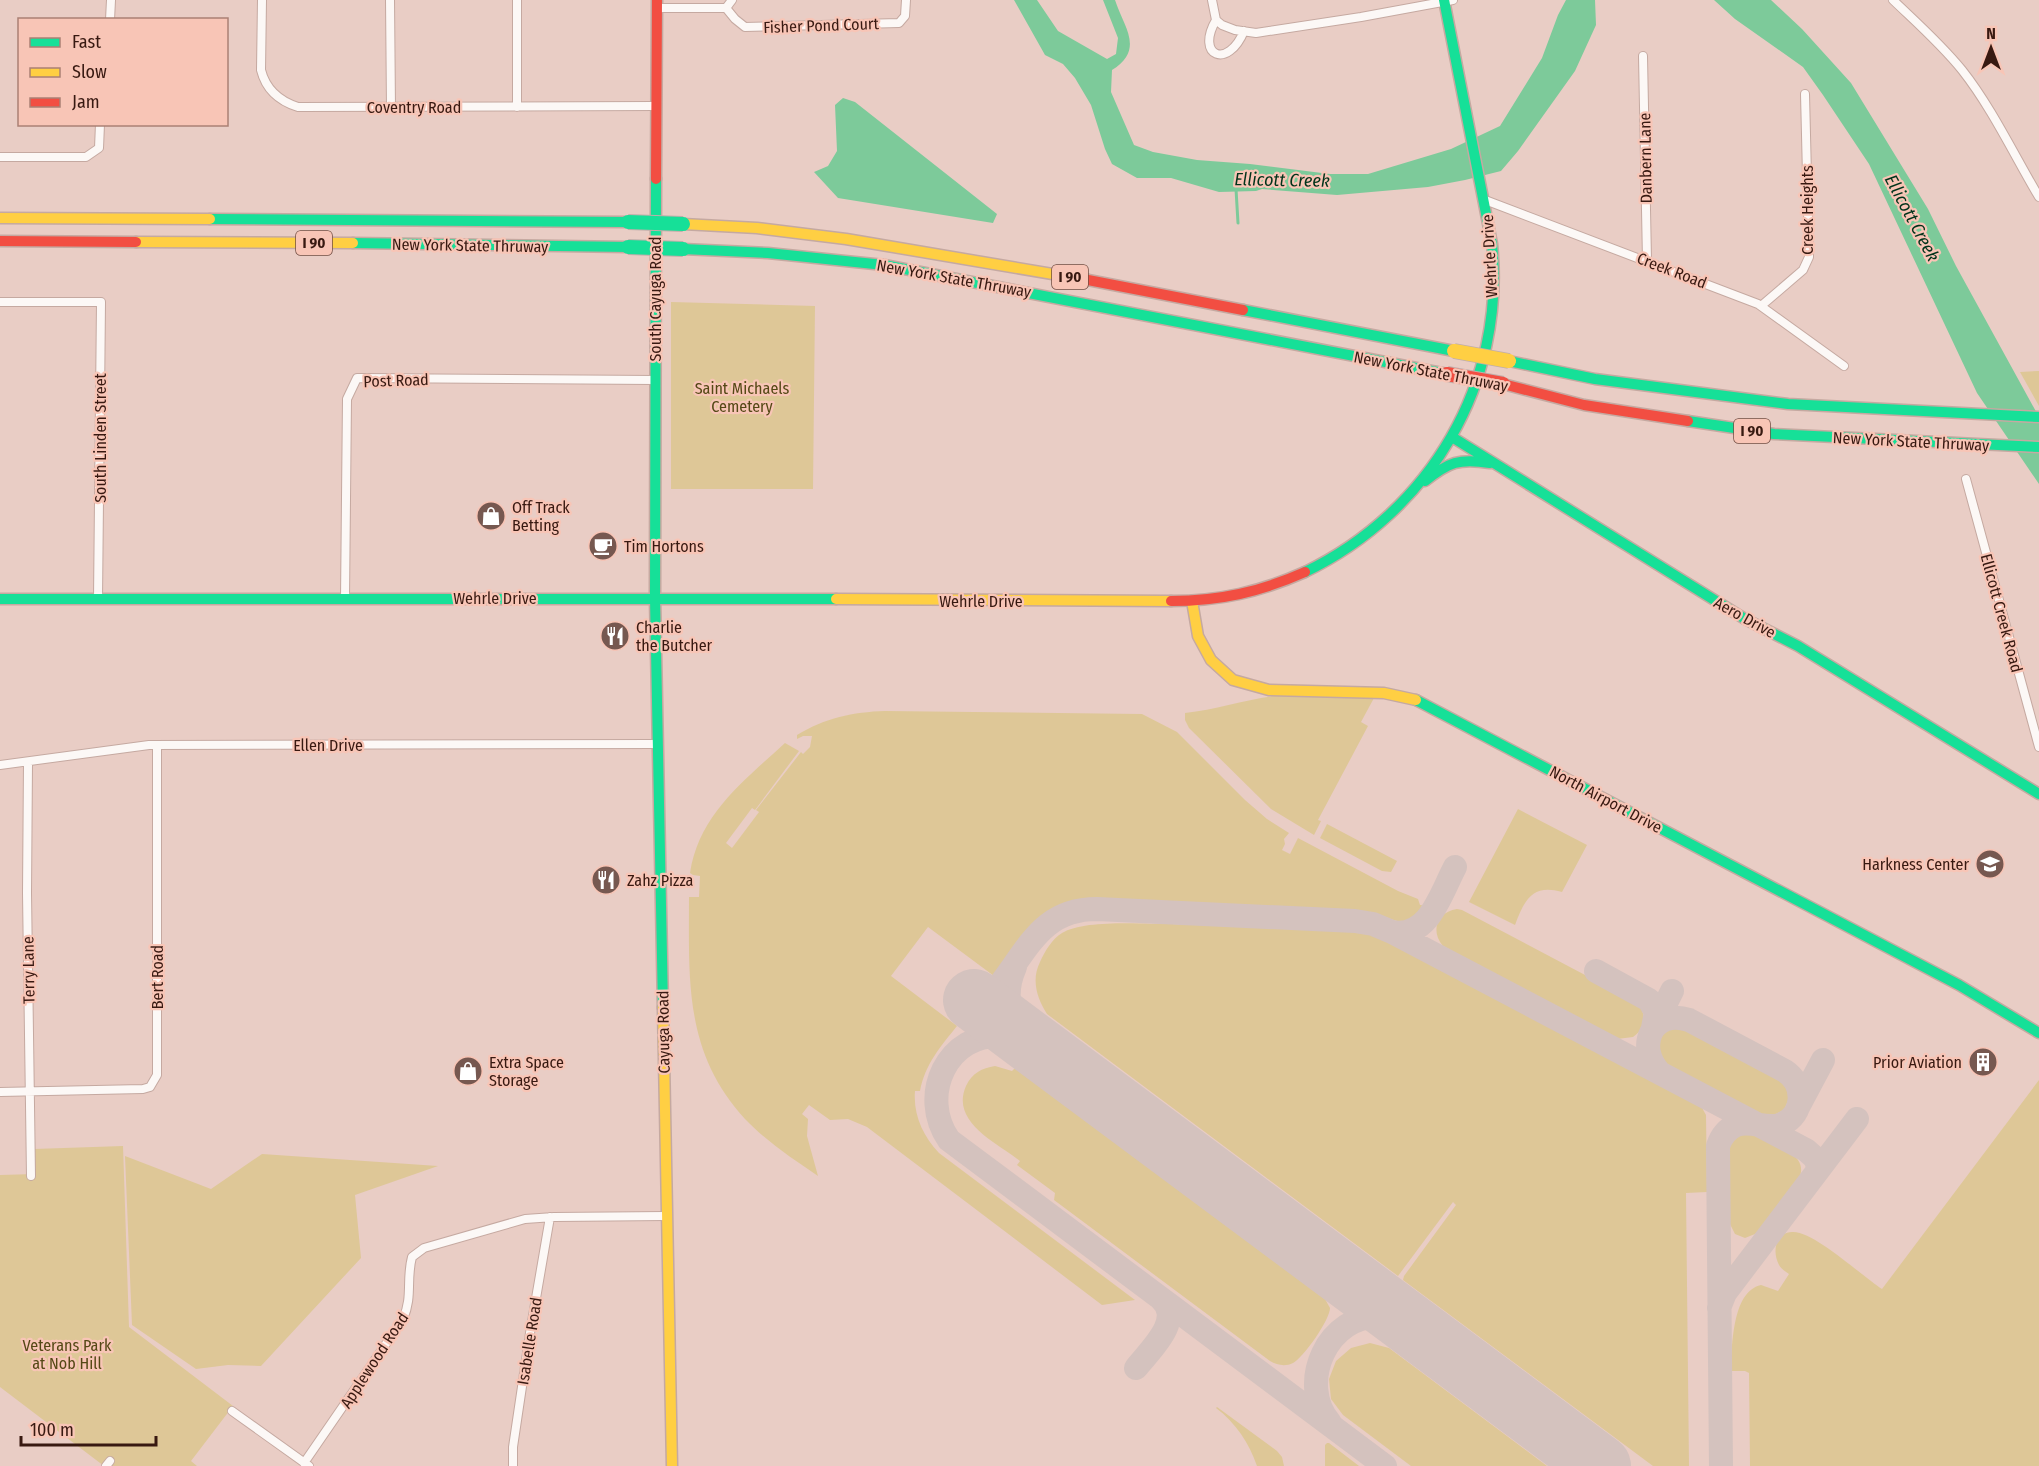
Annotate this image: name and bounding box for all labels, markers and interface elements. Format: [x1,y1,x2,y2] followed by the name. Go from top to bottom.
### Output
[763,14,880,37] street label: Fisher Pond Court
[18,18,228,126] legend
[1961,18,2021,78] north arrow
[1986,24,1996,43] text: N
[72,31,101,53] text: Fast
[72,61,107,83] text: Slow
[72,91,100,113] text: Jam
[367,98,461,117] street label: Coventry Road
[1635,112,1656,204] street label: Danbern Lane
[1798,165,1817,255] street label: Creek Heights
[1234,168,1330,192] water label: Ellicott Creek
[1880,171,1944,265] water label: Ellicott Creek
[1478,214,1501,298] street label: Wehrle Drive
[296,231,332,255] road number: I 90
[392,235,549,256] street label: New York State Thruway
[646,236,665,362] street label: South Cayuga Road
[1634,248,1709,292] street label: Creek Road
[875,256,1033,302] street label: New York State Thruway
[1052,265,1088,289] road number: I 90
[1352,347,1510,396] street label: New York State Thruway
[363,370,429,391] street label: Post Road
[91,372,110,503] street label: South Linden Street
[695,379,790,416] park label: Saint Michaels Cemetery
[1734,419,1770,443] road number: I 90
[1832,428,1990,455] street label: New York State Thruway
[512,498,570,535] place label: Off Track Betting
[475,500,507,532] shop icon: Off Track Betting
[587,530,619,562] cafe icon: Tim Hortons
[624,537,704,556] place label: Tim Hortons
[1977,552,2027,675] street label: Ellicott Creek Road
[453,589,537,608] street label: Wehrle Drive
[939,592,1023,611] street label: Wehrle Drive
[1711,593,1779,642] street label: Aero Drive
[636,618,713,655] place label: Charlie the Butcher
[599,620,631,652] restaurant icon: Charlie the Butcher
[293,736,363,755] street label: Ellen Drive
[1546,762,1665,837] street label: North Airport Drive
[1974,848,2006,880] school or university icon: Harkness Center
[1862,855,1969,874] place label: Harkness Center
[590,864,622,896] restaurant icon: Zahz Pizza
[627,871,694,890] place label: Zahz Pizza
[18,936,39,1004] street label: Terry Lane
[148,945,167,1009] street label: Bert Road
[653,990,674,1074] street label: Cayuga Road
[1967,1046,1999,1078] building icon: Prior Aviation
[489,1053,564,1090] place label: Extra Space Storage
[1873,1053,1962,1072] place label: Prior Aviation
[452,1055,484,1087] shop icon: Extra Space Storage
[513,1296,546,1386] street label: Isabelle Road
[336,1309,412,1412] street label: Applewood Road
[23,1336,112,1373] park label: Veterans Park at Nob Hill
[21,1409,156,1447] scale bar
[30,1419,74,1441] text: 100 m

